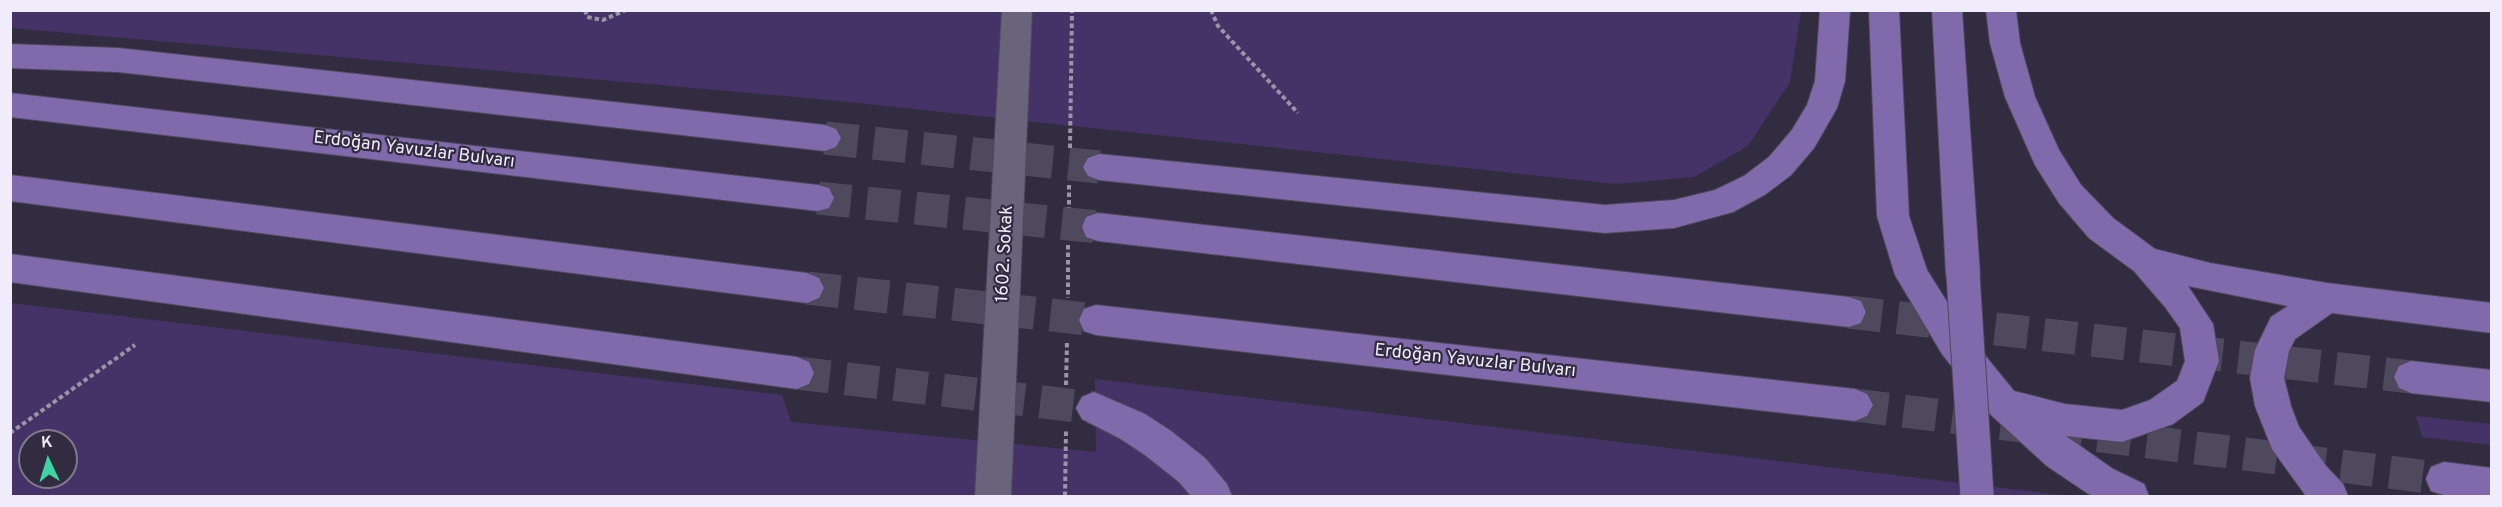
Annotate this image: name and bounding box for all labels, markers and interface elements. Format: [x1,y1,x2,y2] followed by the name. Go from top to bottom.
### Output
[312,128,516,174] street label: Erdoğan Yavuzlar Bulvarı
[993,205,1019,303] street label: 1602. Sokak
[1373,341,1577,383] street label: Erdoğan Yavuzlar Bulvarı
[18,429,78,489] north arrow
[41,433,53,453] text: K

